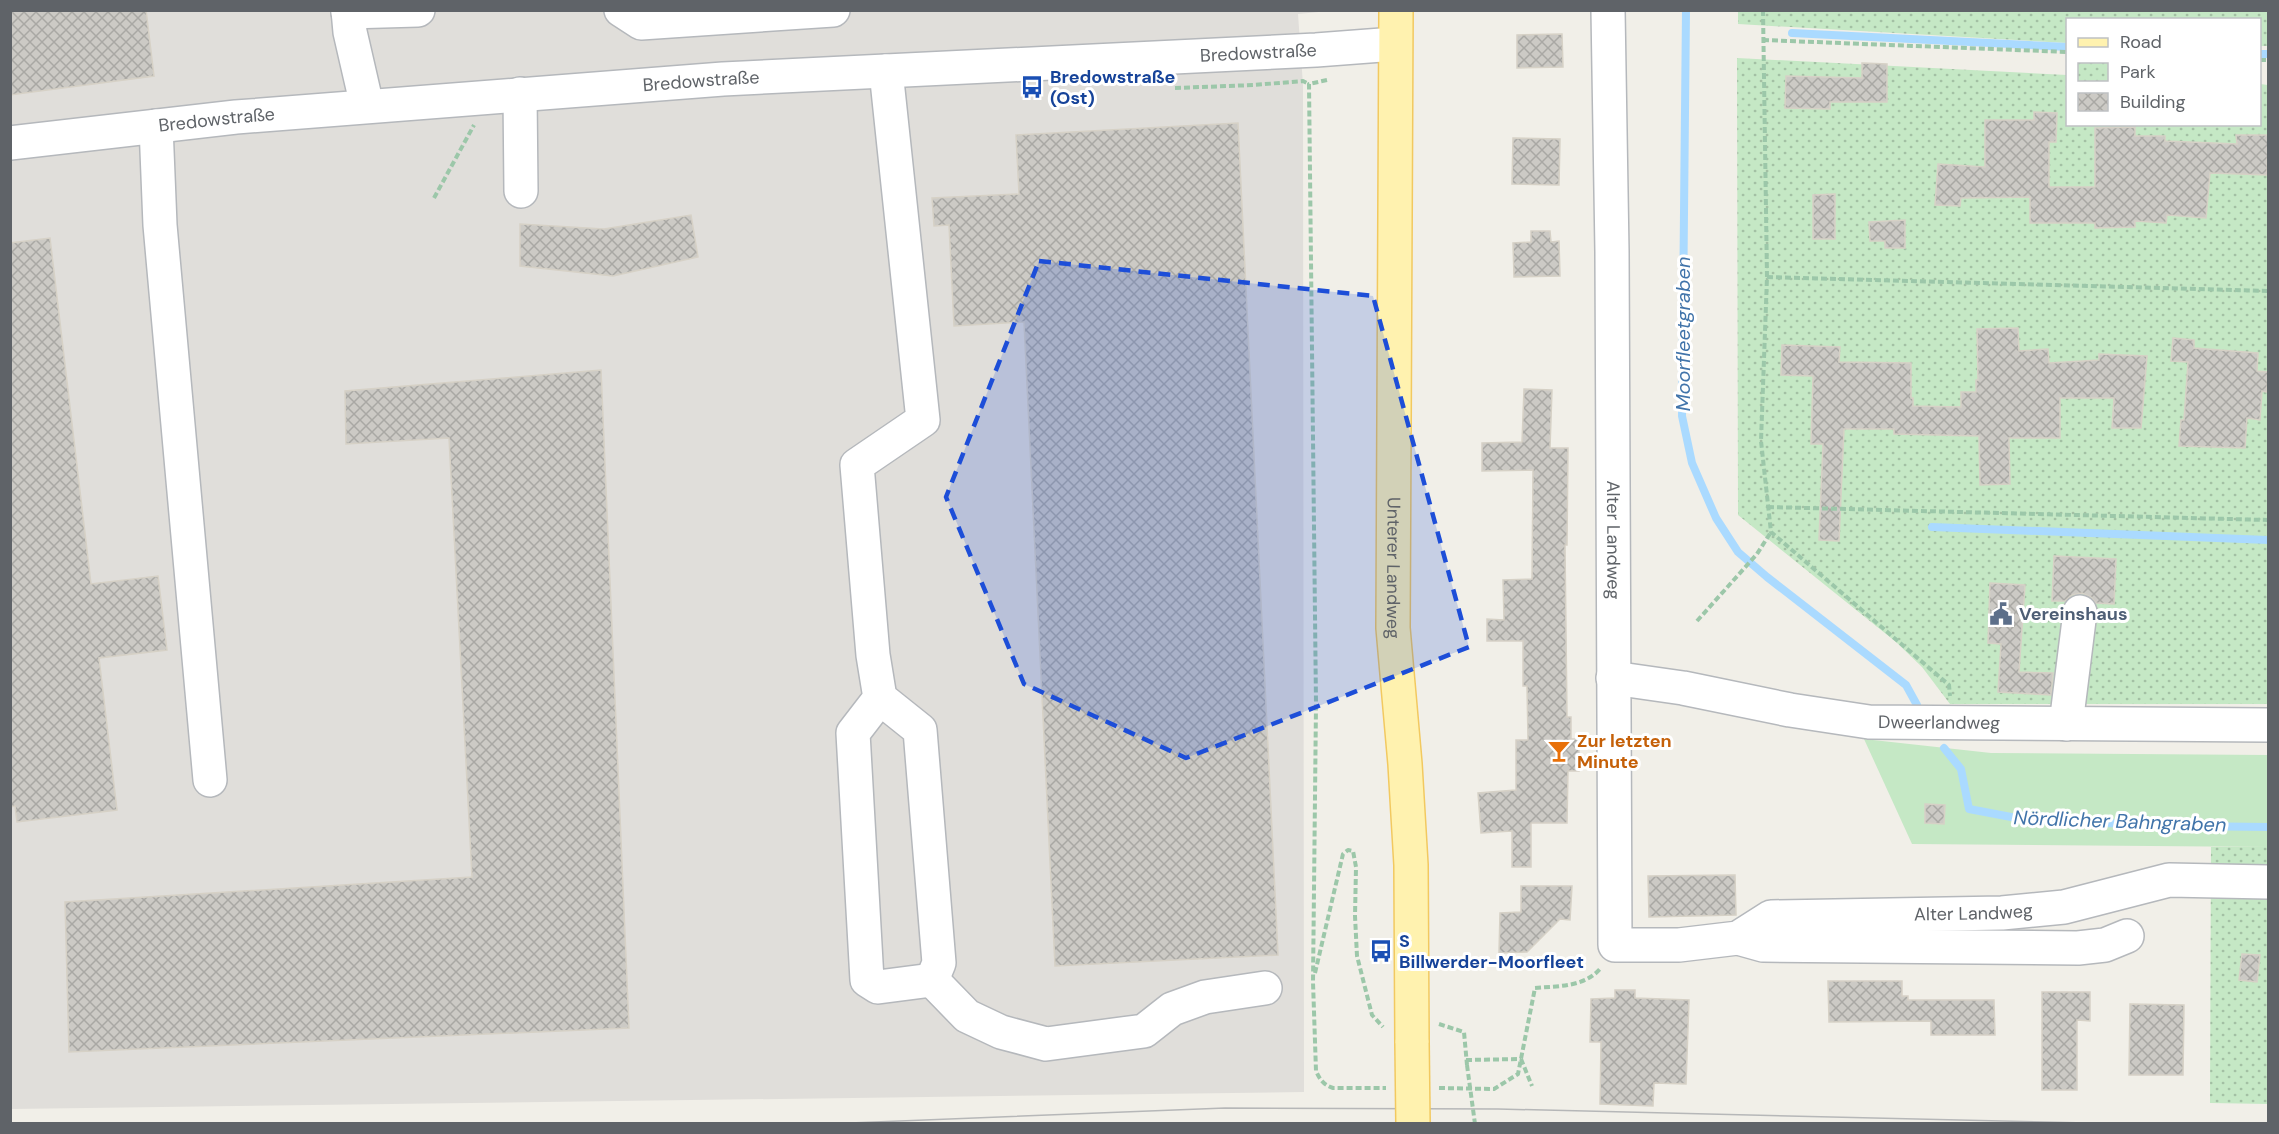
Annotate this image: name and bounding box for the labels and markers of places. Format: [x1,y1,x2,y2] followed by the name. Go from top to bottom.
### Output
[1050,65,1175,110] place label: Bredowstraße (Ost)
[1019,74,1045,100] bus stop icon: Bredowstraße (Ost)
[1988,601,2014,627] public building icon: Vereinshaus
[2019,602,2127,626] place label: Vereinshaus
[1577,729,1672,774] place label: Zur letzten Minute
[1546,738,1572,764] bar icon: Zur letzten Minute
[1399,929,1584,974] place label: S Billwerder-Moorfleet
[1368,938,1394,964] bus stop icon: S Billwerder-Moorfleet

